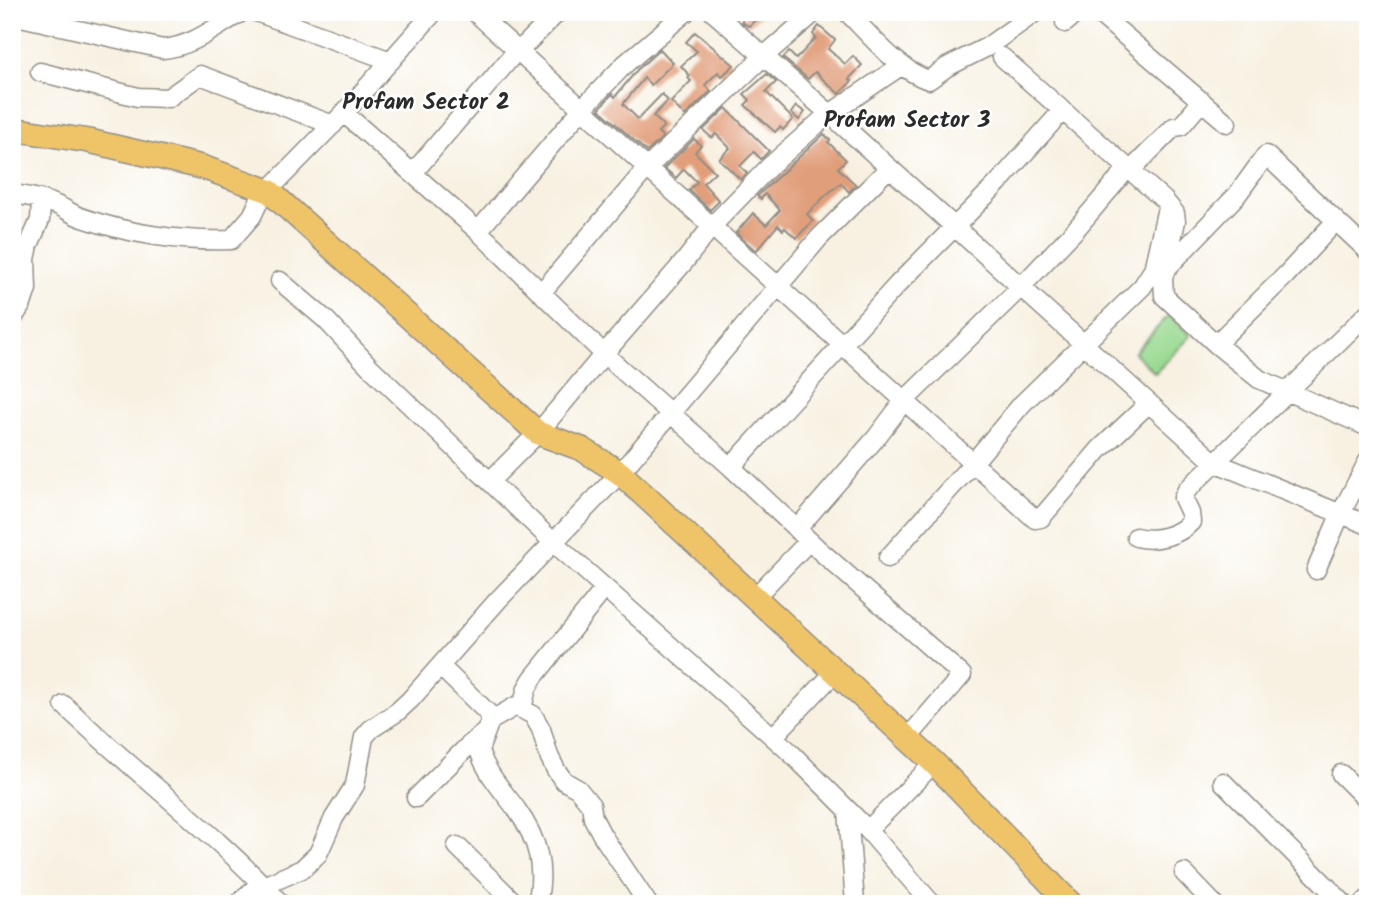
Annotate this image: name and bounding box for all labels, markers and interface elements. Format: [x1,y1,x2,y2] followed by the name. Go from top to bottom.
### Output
[342,85,510,121] district label: Profam Sector 2
[824,103,991,139] district label: Profam Sector 3

